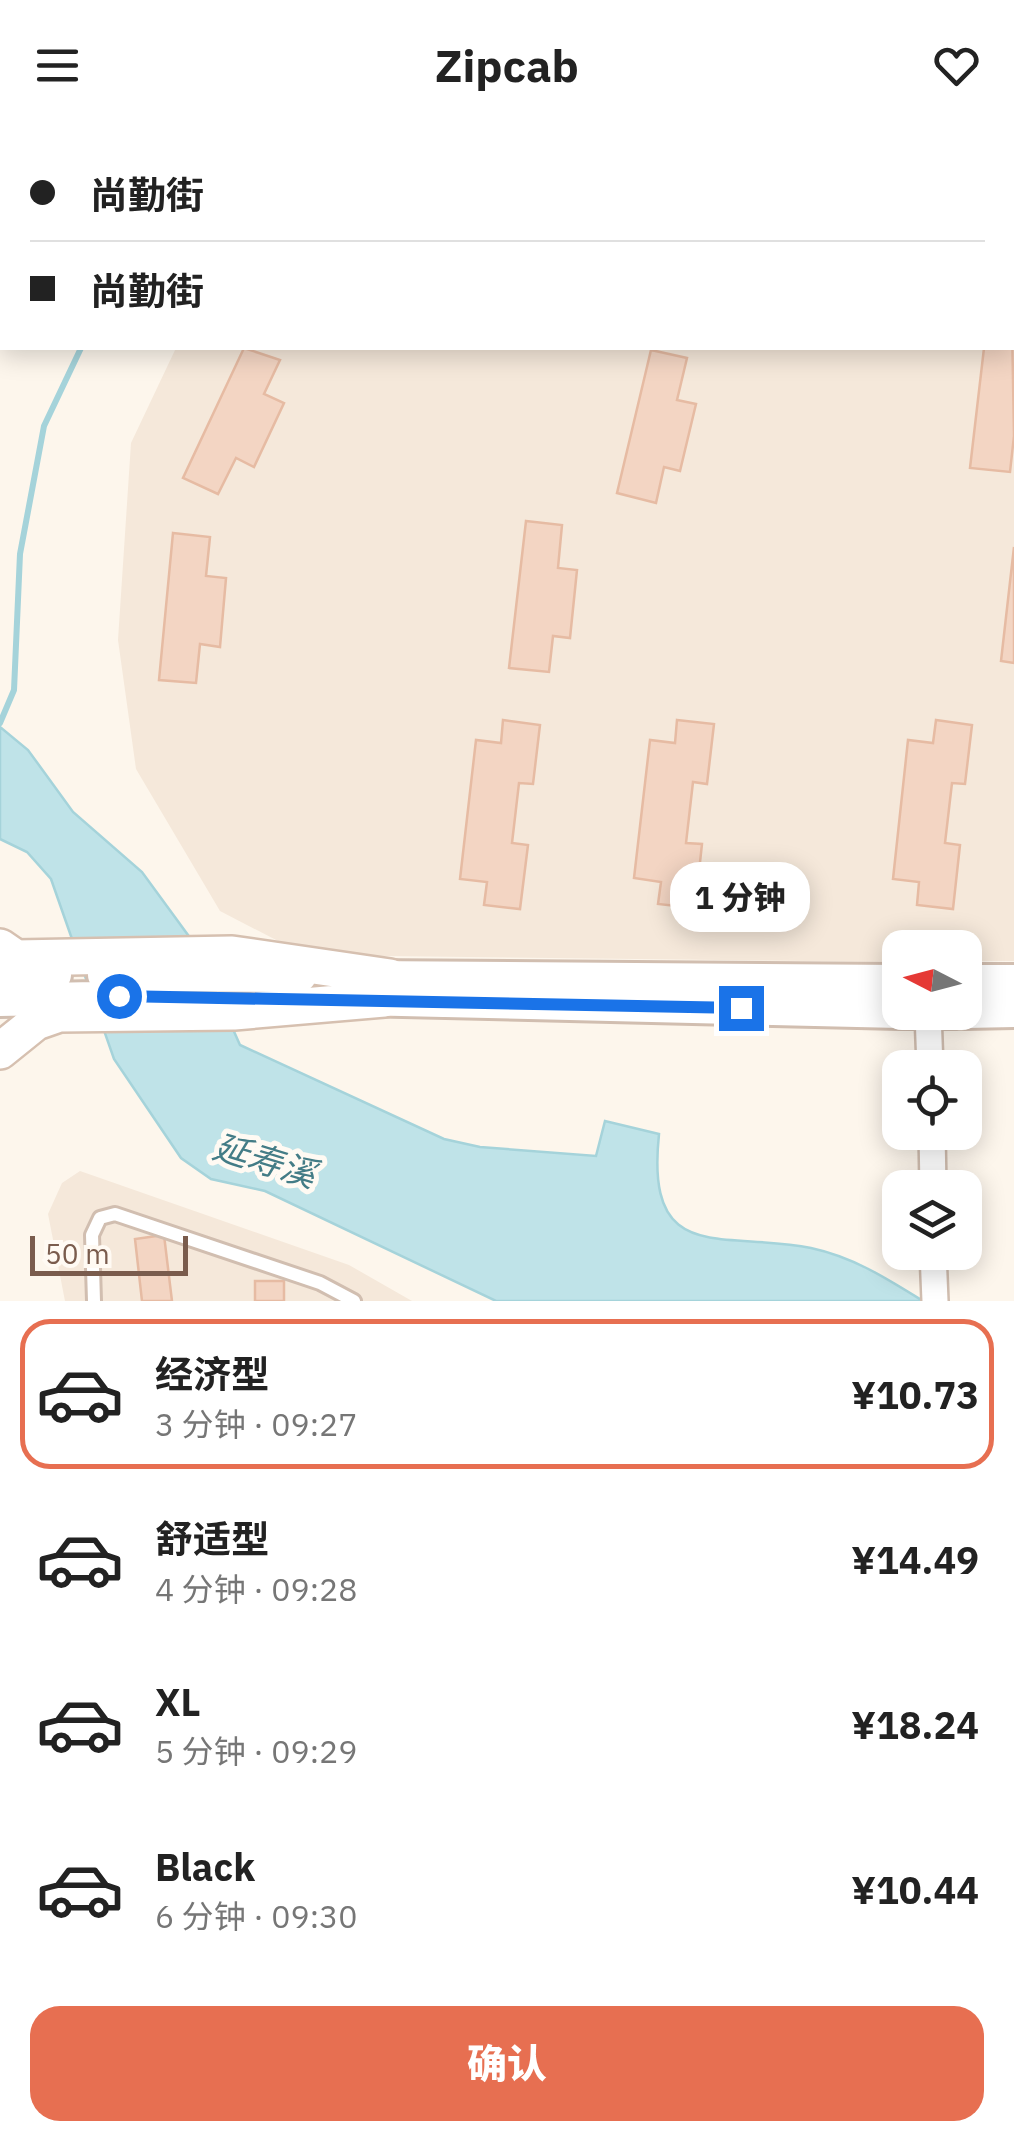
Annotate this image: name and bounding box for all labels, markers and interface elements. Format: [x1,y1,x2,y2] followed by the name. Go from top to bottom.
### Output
[435,36,579,94] text: Zipcab
[30,38,85,93] icon: menu
[929,38,984,93] icon: heart
[90,170,204,219] text: 尚勤街
[90,266,204,315] text: 尚勤街
[671,863,811,933] callout: 1 分钟
[695,876,785,918] text: 1 分钟
[882,930,982,1030] north arrow
[882,930,982,1270] map controls
[97,974,142,1019] route start
[719,986,764,1031] route end
[882,1050,982,1150] button: locate
[208,1123,326,1199] water label: 延寿溪
[882,1170,982,1270] button: layers
[30,1231,188,1276] scale bar
[45,1235,110,1272] text: 50 m
[35,1349,125,1439] icon: car
[155,1349,269,1398] text: 经济型
[851,1370,979,1419] text: ¥10.73
[155,1403,357,1445] text: 3 分钟 · 09:27
[35,1514,125,1604] icon: car
[155,1514,269,1563] text: 舒适型
[851,1535,979,1584] text: ¥14.49
[155,1568,357,1610] text: 4 分钟 · 09:28
[155,1677,201,1726] text: XL
[35,1679,125,1769] icon: car
[851,1700,979,1749] text: ¥18.24
[155,1730,357,1772] text: 5 分钟 · 09:29
[155,1842,255,1891] text: Black
[35,1844,125,1934] icon: car
[851,1865,979,1914] text: ¥10.44
[155,1895,357,1937] text: 6 分钟 · 09:30
[30,2006,984,2121] button: 确认

